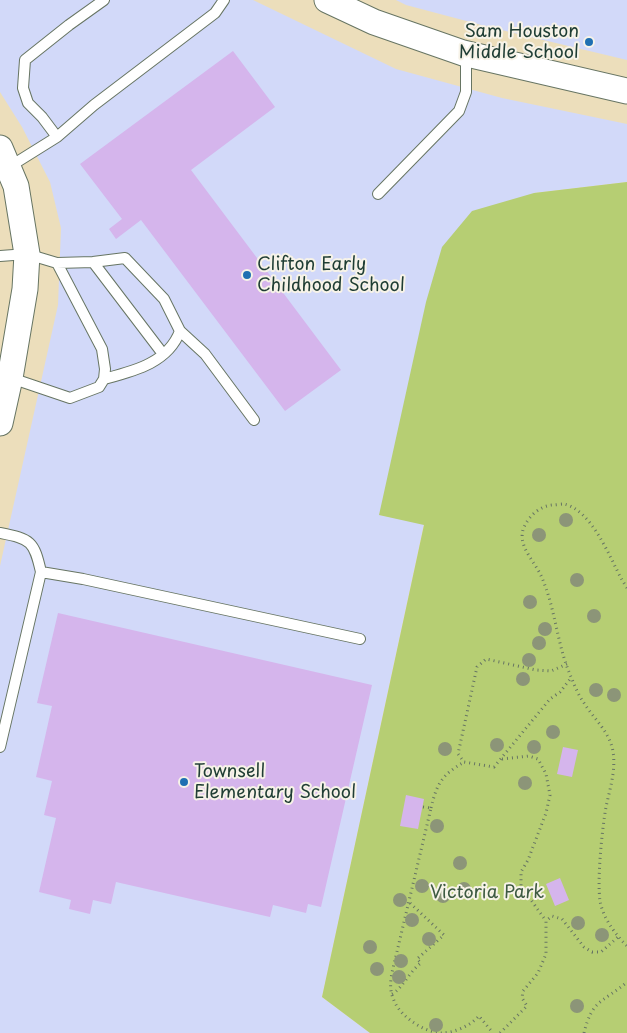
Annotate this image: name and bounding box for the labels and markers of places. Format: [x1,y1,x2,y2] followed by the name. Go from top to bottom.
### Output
[459,21,579,64] place label: Sam Houston Middle School
[583,36,595,48] marker: Sam Houston Middle School
[257,254,405,296] place label: Clifton Early Childhood School
[241,269,253,281] marker: Clifton Early Childhood School
[194,761,356,804] place label: Townsell Elementary School
[178,776,190,788] marker: Townsell Elementary School

